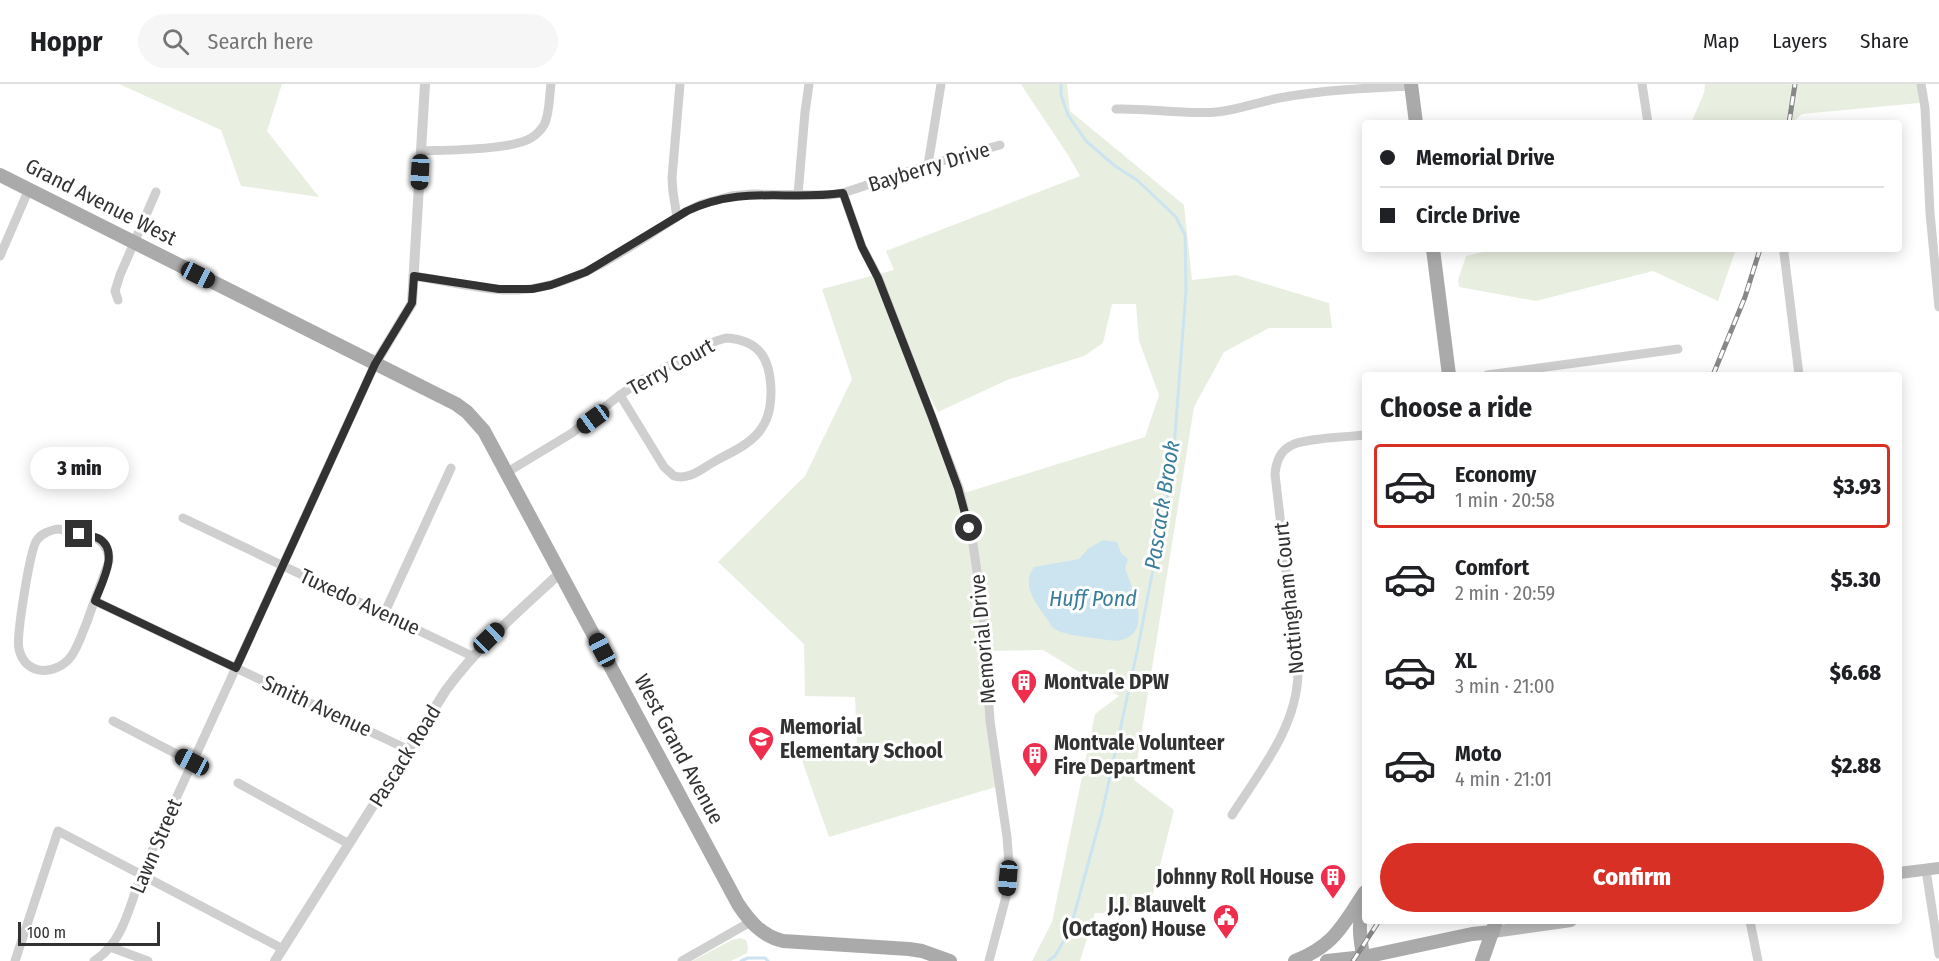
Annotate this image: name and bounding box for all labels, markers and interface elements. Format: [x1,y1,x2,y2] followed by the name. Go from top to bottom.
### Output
[138,14,558,68] search box
[30,25,102,58] text: Hoppr
[159,25,192,58] icon: search
[207,28,313,55] text: Search here
[1703,28,1739,54] text: Map
[1772,28,1827,54] text: Layers
[1860,28,1909,54] text: Share
[865,136,993,198] street label: Bayberry Drive
[1416,144,1555,171] text: Memorial Drive
[21,153,181,251] street label: Grand Avenue West
[410,154,430,190] car
[1416,202,1520,229] text: Circle Drive
[178,259,218,291] car
[623,333,719,401] street label: Terry Court
[1380,392,1532,424] text: Choose a ride
[573,401,613,437] car
[1138,439,1186,571] water label: Pascack Brook
[29,447,128,489] callout: 3 min
[57,456,102,480] text: 3 min
[1383,459,1437,513] icon: car
[1455,461,1536,488] text: Economy
[1833,473,1881,500] text: $3.93
[1455,488,1555,512] text: 1 min · 20:58
[955,514,982,541] route start
[65,520,92,547] route end
[1268,521,1310,675] street label: Nottingham Court
[1383,552,1437,606] icon: car
[1455,554,1529,581] text: Comfort
[296,563,424,641] street label: Tuxedo Avenue
[1831,566,1881,593] text: $5.30
[964,573,1002,705] street label: Memorial Drive
[1455,581,1555,605] text: 2 min · 20:59
[1049,585,1137,612] water label: Huff Pond
[470,619,508,657] car
[586,630,618,670] car
[1383,645,1437,699] icon: car
[1455,647,1477,674] text: XL
[1830,659,1881,686] text: $6.68
[1009,667,1039,705] building icon: Montvale DPW
[258,669,376,743] street label: Smith Avenue
[1044,669,1170,695] place label: Montvale DPW
[629,670,729,828] street label: West Grand Avenue
[1455,674,1555,698] text: 3 min · 21:00
[363,700,447,812] street label: Pascack Road
[780,714,943,764] place label: Memorial Elementary School
[746,724,776,762] school or university icon: Memorial Elementary School
[1054,730,1225,780] place label: Montvale Volunteer Fire Department
[1383,738,1437,792] icon: car
[1020,740,1050,778] building icon: Montvale Volunteer Fire Department
[1455,740,1502,767] text: Moto
[172,746,212,778] car
[1831,752,1881,779] text: $2.88
[1455,767,1552,791] text: 4 min · 21:01
[124,794,188,897] street label: Lawn Street
[1380,843,1884,912] button: Confirm
[997,859,1019,897] car
[1318,862,1348,900] building icon: Johnny Roll House
[1155,864,1314,890] place label: Johnny Roll House
[1062,892,1207,942] place label: J.J. Blauvelt (Octagon) House
[1211,902,1241,940] public building icon: J.J. Blauvelt (Octagon) House
[18,919,160,946] scale bar
[27,923,66,942] text: 100 m

